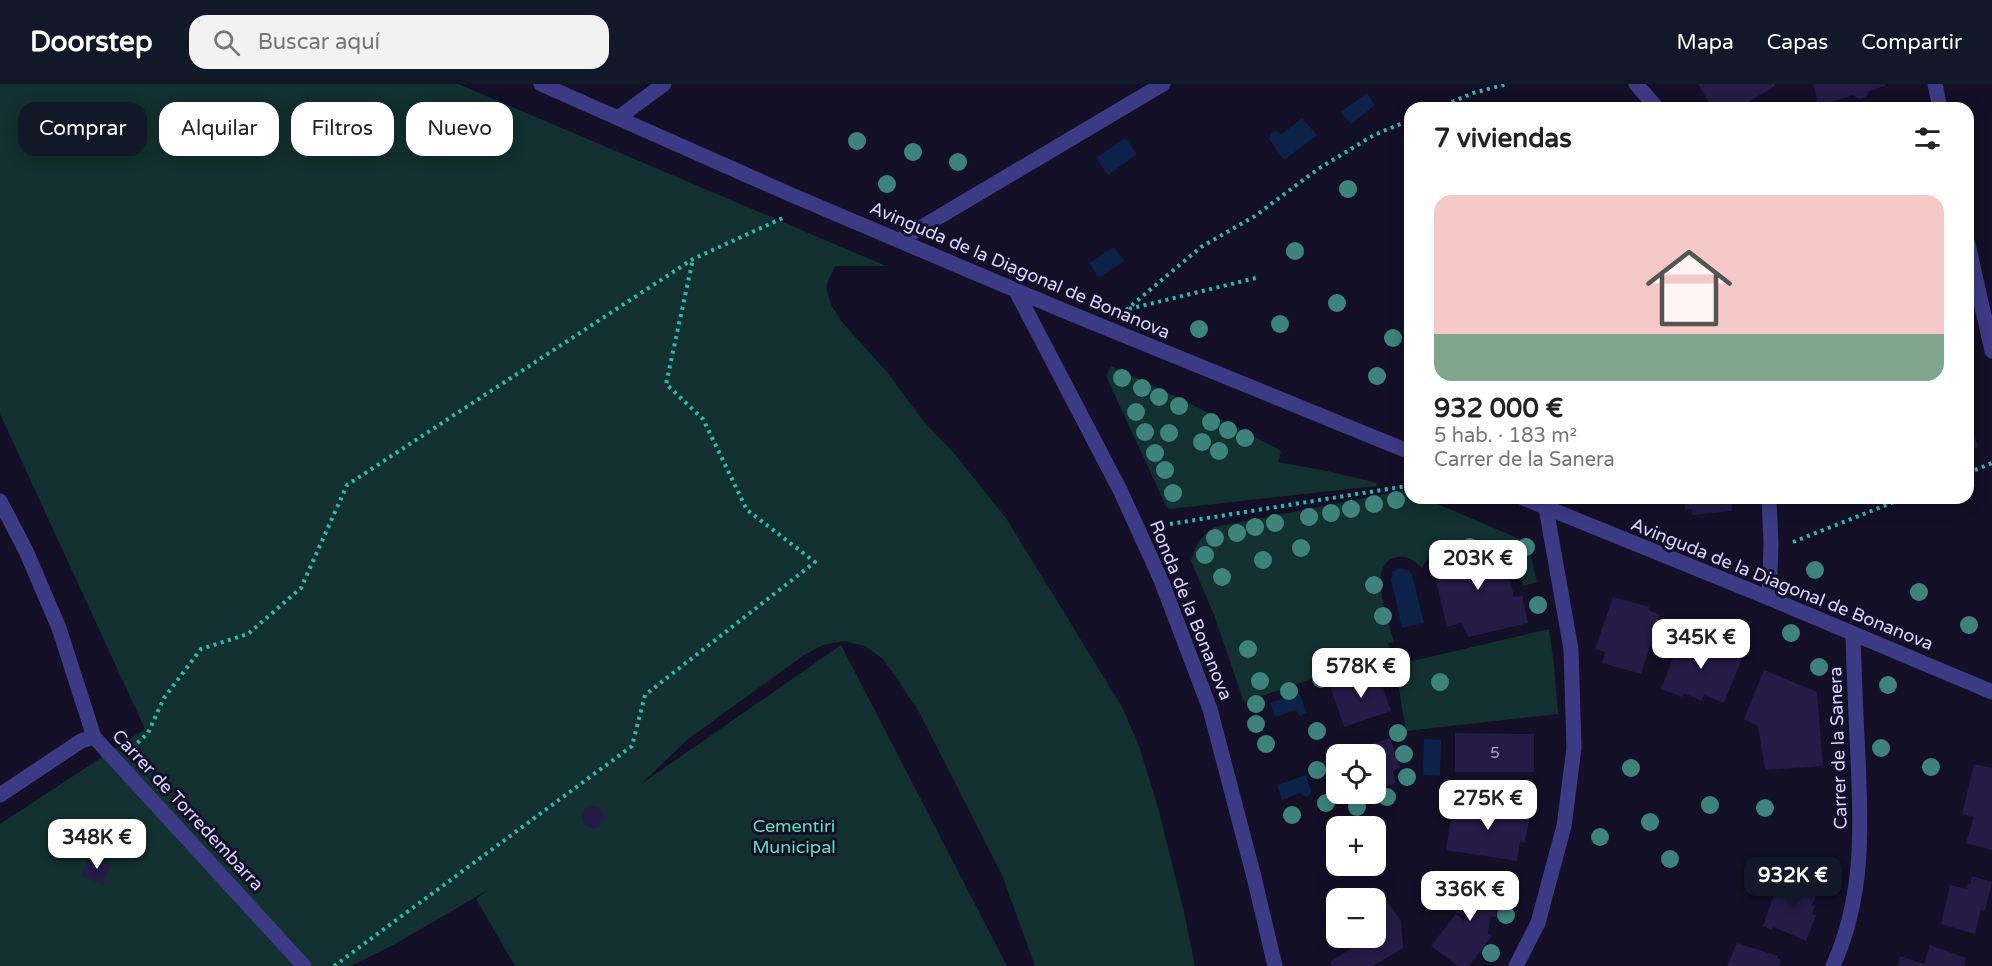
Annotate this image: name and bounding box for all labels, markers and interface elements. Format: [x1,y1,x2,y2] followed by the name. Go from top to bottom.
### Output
[189,15,609,69] search box
[30,25,153,59] text: Doorstep
[210,26,243,59] icon: search
[258,29,380,55] text: Buscar aquí
[1677,30,1734,55] text: Mapa
[1767,30,1828,55] text: Capas
[1861,30,1962,55] text: Compartir
[18,102,147,156] chip: Comprar
[159,102,279,156] chip: Alquilar
[291,102,394,156] chip: Filtros
[406,102,513,156] chip: Nuevo
[1911,122,1944,155] icon: filters
[1434,123,1572,154] text: 7 viviendas
[866,197,1174,343] street label: Avinguda de la Diagonal de Bonanova
[1635,234,1743,342] icon: home
[1434,393,1563,424] text: 932 000 €
[1434,424,1577,448] text: 5 hab. · 183 m²
[1434,448,1615,472] text: Carrer de la Sanera
[1628,513,1936,655] street label: Avinguda de la Diagonal de Bonanova
[1145,517,1237,703] street label: Ronda de la Bonanova
[1429,540,1527,591] pin: 203K €
[1443,547,1513,571] text: 203K €
[1652,619,1750,670] pin: 345K €
[1666,626,1736,650] text: 345K €
[1312,648,1410,699] pin: 578K €
[1326,655,1396,679] text: 578K €
[1824,666,1852,830] street label: Carrer de la Sanera
[108,725,268,895] street label: Carrer de Torredembarra
[1326,744,1386,948] map controls
[1326,744,1386,804] button: locate
[1490,744,1500,762] house number: 5
[1439,780,1537,831] pin: 275K €
[1453,787,1523,811] text: 275K €
[752,815,836,858] park label: Cementiri Municipal
[1326,816,1386,876] button: +
[48,819,146,870] pin: 348K €
[62,826,132,850] text: 348K €
[1744,857,1842,908] pin: 932K €
[1758,864,1828,888] text: 932K €
[1421,871,1519,922] pin: 336K €
[1435,878,1505,902] text: 336K €
[1326,888,1386,948] button: −

